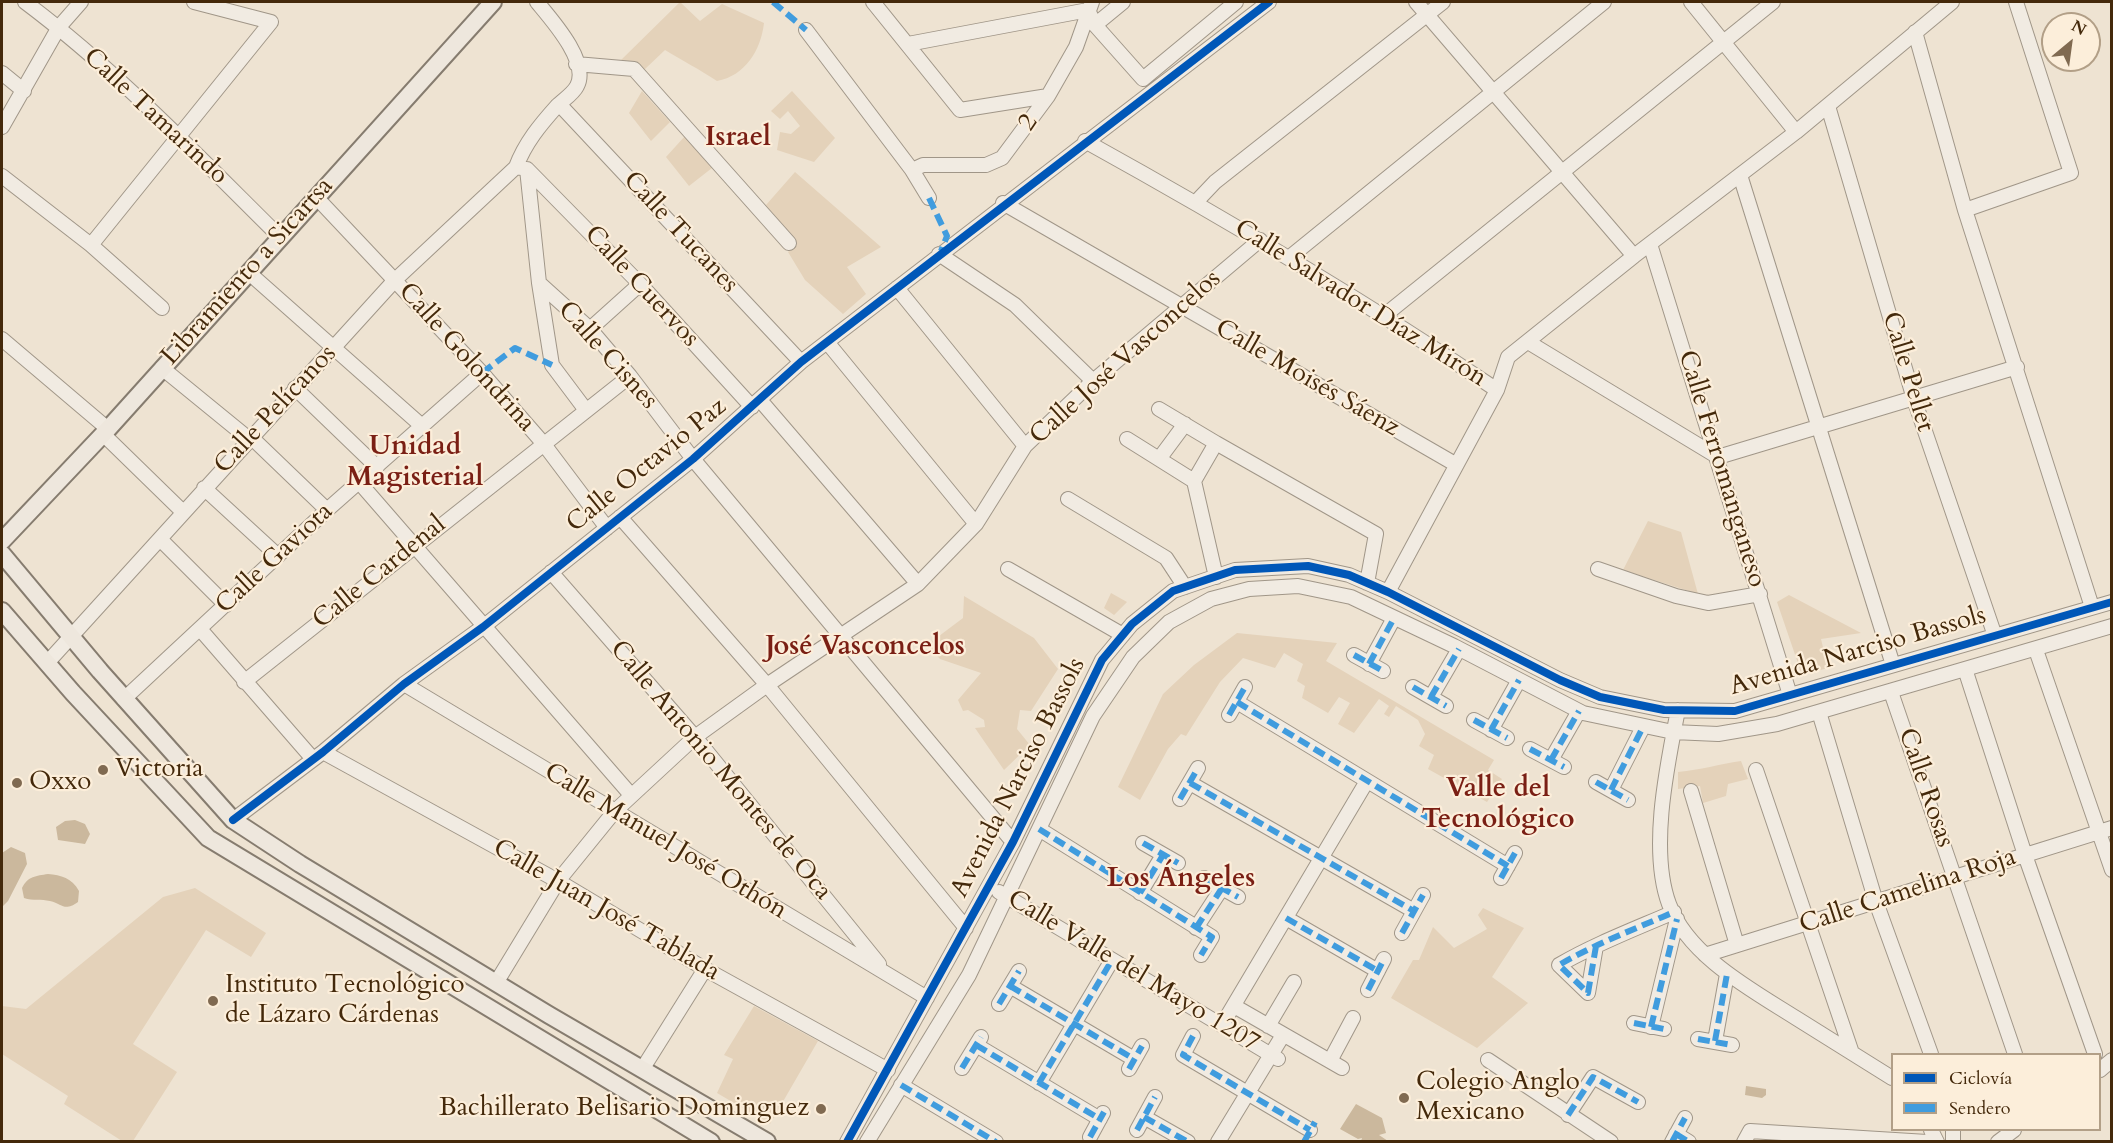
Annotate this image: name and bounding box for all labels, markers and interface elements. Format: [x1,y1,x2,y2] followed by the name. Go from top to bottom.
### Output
[2041,12,2101,72] north arrow
[2067,15,2090,41] text: N
[76,42,234,192] street label: Calle Tamarindo
[1012,109,1046,137] street label: 2
[705,123,771,155] district label: Israel
[616,166,744,300] street label: Calle Tucanes
[155,172,341,372] street label: Libramiento a Sicartsa
[1228,214,1492,394] street label: Calle Salvador Díaz Mirón
[577,220,705,354] street label: Calle Cuervos
[1024,264,1228,452] street label: Calle José Vasconcelos
[391,277,541,439] street label: Calle Golondrina
[550,296,664,416] street label: Calle Cisnes
[1874,308,1940,436] street label: Calle Pellet
[1209,314,1405,444] street label: Calle Moisés Sáenz
[208,339,344,481] street label: Calle Pelícanos
[1670,347,1772,591] street label: Calle Ferromanganeso
[561,392,733,540] street label: Calle Octavio Paz
[347,432,483,495] district label: Unidad Magisterial
[210,497,340,621] street label: Calle Gaviota
[307,510,453,636] street label: Calle Cardenal
[1726,600,1990,704] street label: Avenida Narciso Bassols
[765,632,965,664] district label: José Vasconcelos
[602,635,838,907] street label: Calle Antonio Montes de Oca
[945,653,1093,903] street label: Avenida Narciso Bassols
[1890,724,1960,852] street label: Calle Rosas
[115,754,204,786] place label: Victoria
[538,757,792,927] street label: Calle Manuel José Othón
[96,763,110,777] marker: Victoria
[29,767,91,799] place label: Oxxo
[1421,774,1575,837] district label: Valle del Tecnológico
[10,776,24,790] marker: Oxxo
[487,833,725,989] street label: Calle Juan José Tablada
[1796,842,2020,942] street label: Calle Camelina Roja
[1107,864,1255,896] district label: Los Ángeles
[1001,884,1265,1060] street label: Calle Valle del Mayo 1207
[225,970,465,1032] place label: Instituto Tecnológico de Lázaro Cárdenas
[206,994,220,1008] marker: Instituto Tecnológico de Lázaro Cárdenas
[1891,1053,2101,1131] legend
[1949,1066,2012,1091] text: Ciclovía
[1416,1067,1580,1128] place label: Colegio Anglo Mexicano
[1397,1091,1411,1105] marker: Colegio Anglo Mexicano
[439,1093,809,1125] place label: Bachillerato Belisario Dominguez
[1949,1096,2010,1121] text: Sendero
[814,1102,828,1116] marker: Bachillerato Belisario Dominguez

